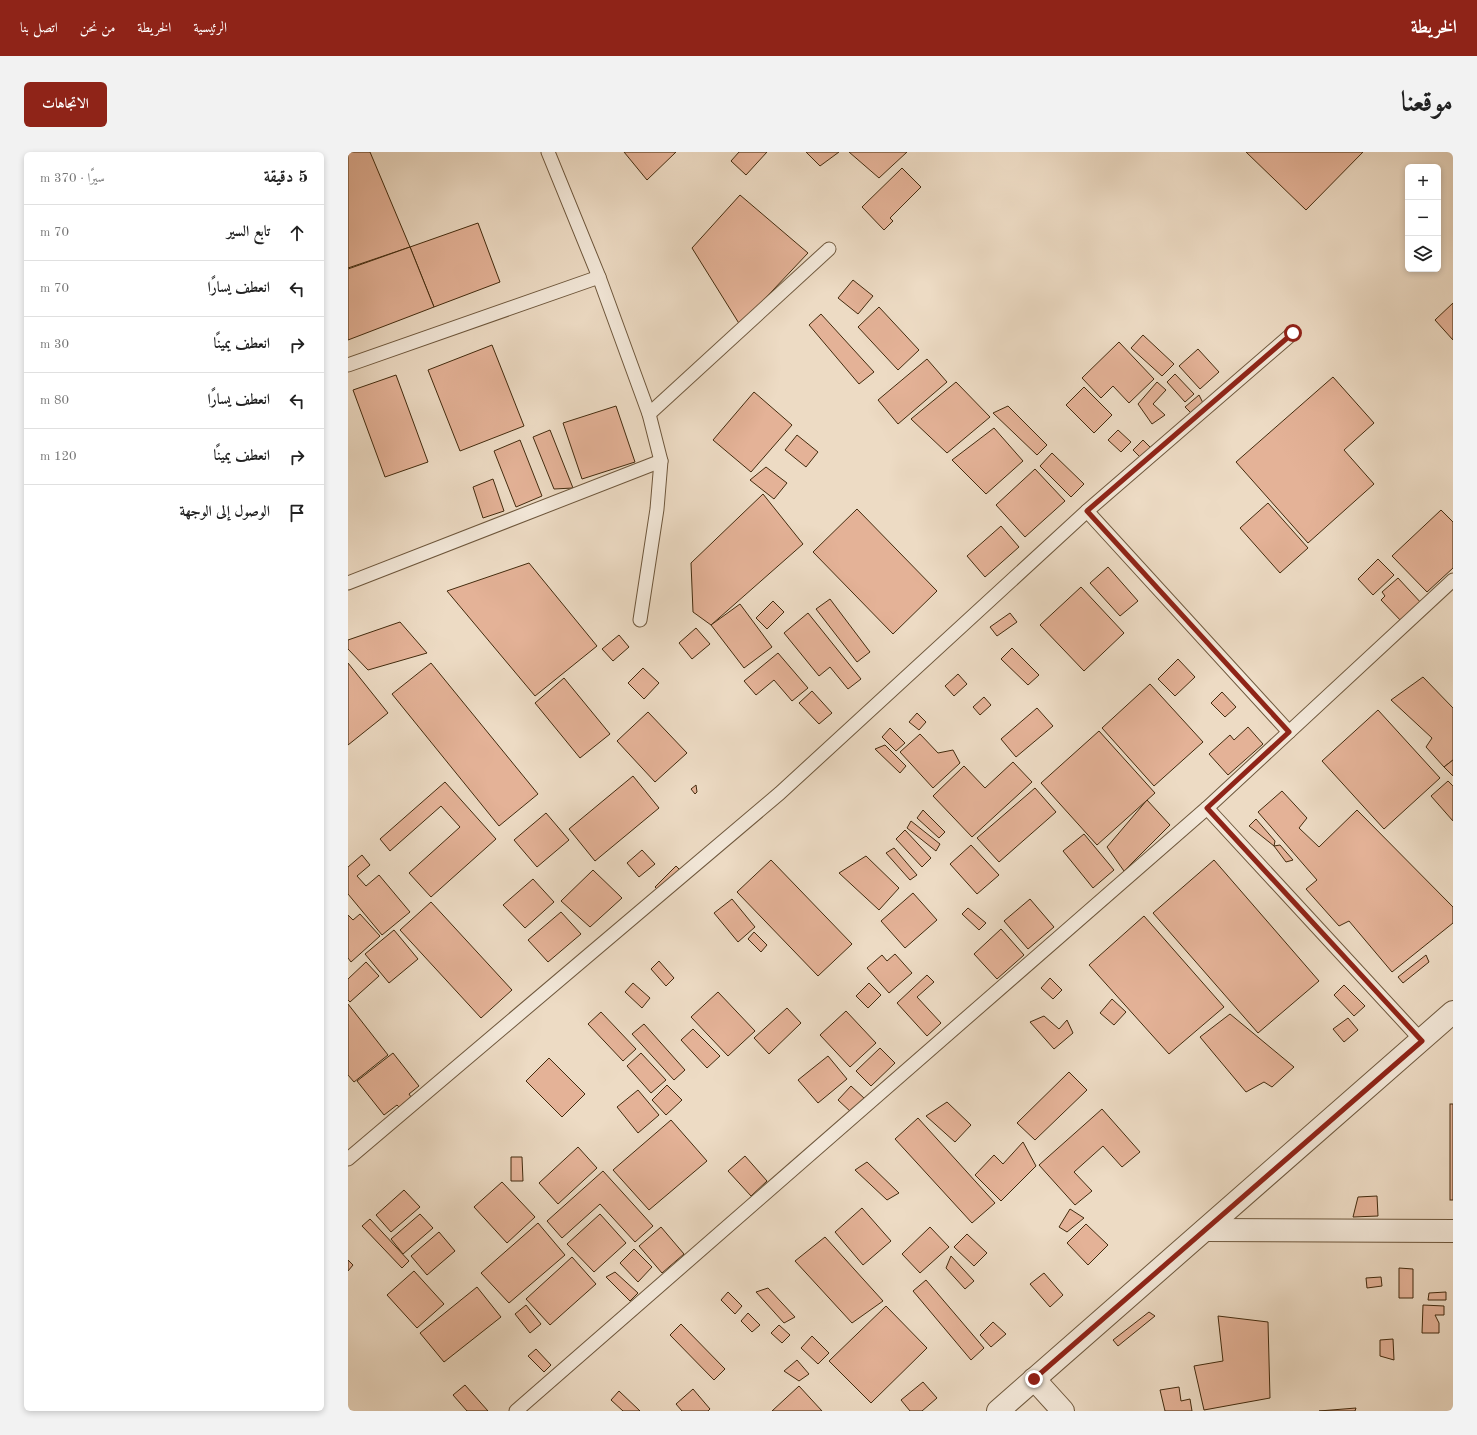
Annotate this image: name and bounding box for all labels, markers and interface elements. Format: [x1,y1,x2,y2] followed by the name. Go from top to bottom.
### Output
[1411,19,1457,38] text: الخريطة
[20,21,58,35] text: اتصل بنا
[80,21,115,35] text: من نحن
[137,21,171,35] text: الخريطة
[193,21,227,35] text: الرئيسية
[24,82,107,127] button: الاتجاهات
[1401,90,1453,118] text: موقعنا
[1405,164,1441,272] map controls
[1405,164,1441,200] button: +
[264,169,308,186] text: 5 دقيقة
[40,172,105,185] text: سيرًا · 370 m
[1405,200,1441,236] button: −
[286,222,308,244] icon: ahead
[227,225,270,240] text: تابع السير
[40,226,69,239] text: 70 m
[1405,236,1441,272] button: layers
[286,278,308,300] icon: left
[208,281,270,296] text: انعطف يسارًا
[40,282,69,295] text: 70 m
[1284,324,1302,342] route start
[286,334,308,356] icon: right
[214,337,270,352] text: انعطف يمينًا
[40,338,69,351] text: 30 m
[286,390,308,412] icon: left
[208,393,270,408] text: انعطف يسارًا
[40,394,69,407] text: 80 m
[286,446,308,468] icon: right
[214,449,270,464] text: انعطف يمينًا
[40,450,77,463] text: 120 m
[286,502,308,524] icon: arrive
[179,505,270,520] text: الوصول إلى الوجهة
[1025,1370,1043,1388] route end

